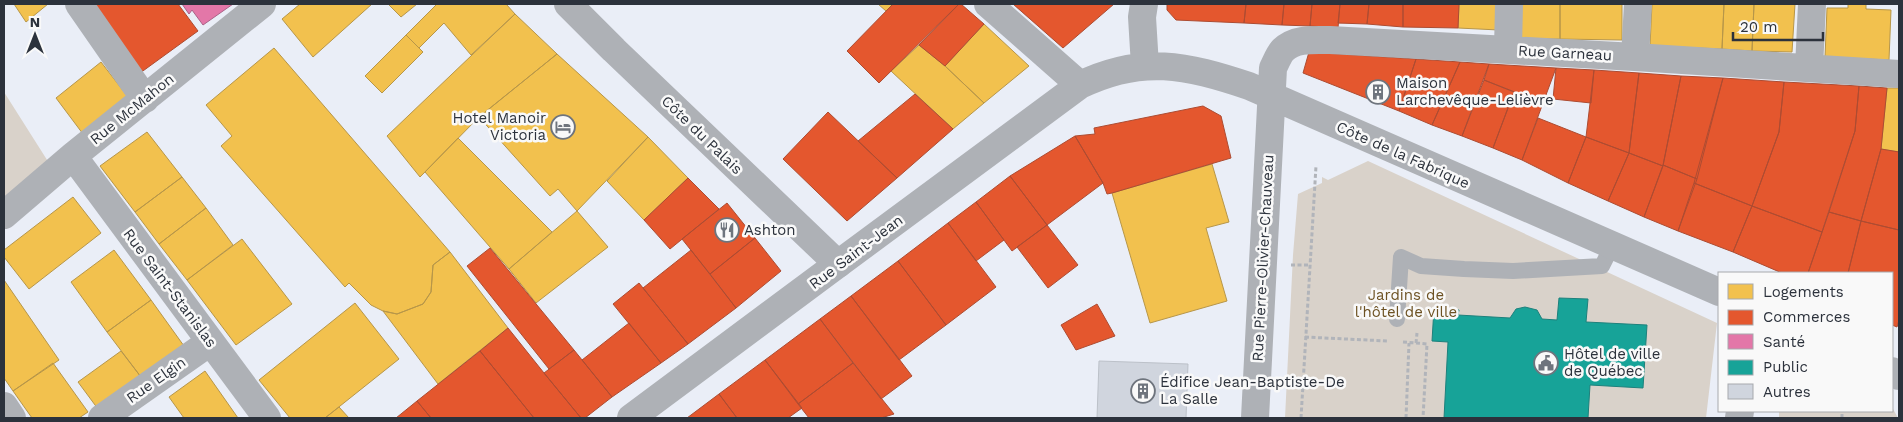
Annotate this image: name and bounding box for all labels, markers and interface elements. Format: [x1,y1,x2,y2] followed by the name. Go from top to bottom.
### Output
[10,10,60,60] north arrow
[1733,10,1823,42] scale bar
[30,14,40,30] text: N
[1740,18,1778,36] text: 20 m
[1518,42,1612,64] street label: Rue Garneau
[86,70,178,148] street label: Rue McMahon
[1396,74,1554,109] place label: Maison Larchevêque-Lelièvre
[1365,79,1391,105] building icon: Maison Larchevêque-Lelièvre
[658,92,746,178] street label: Côte du Palais
[453,109,547,144] place label: Hotel Manoir Victoria
[550,114,576,140] hotel icon: Hotel Manoir Victoria
[1334,118,1472,192] street label: Côte de la Fabrique
[1249,154,1277,362] street label: Rue Pierre-Olivier-Chauveau
[806,211,906,293] street label: Rue Saint-Jean
[714,217,740,243] restaurant icon: Ashton
[744,221,795,239] place label: Ashton
[120,225,221,351] street label: Rue Saint-Stanislas
[1718,272,1893,412] legend
[1763,283,1844,301] text: Logements
[1355,286,1457,321] park label: Jardins de l'hôtel de ville
[1763,308,1850,326] text: Commerces
[1763,333,1805,351] text: Santé
[1564,345,1660,380] place label: Hôtel de ville de Québec
[1533,350,1559,376] public building icon: Hôtel de ville de Québec
[123,353,189,407] street label: Rue Elgin
[1763,358,1808,376] text: Public
[1160,373,1345,408] place label: Édifice Jean-Baptiste-De La Salle
[1130,378,1156,404] building icon: Édifice Jean-Baptiste-De La Salle
[1763,383,1811,401] text: Autres

